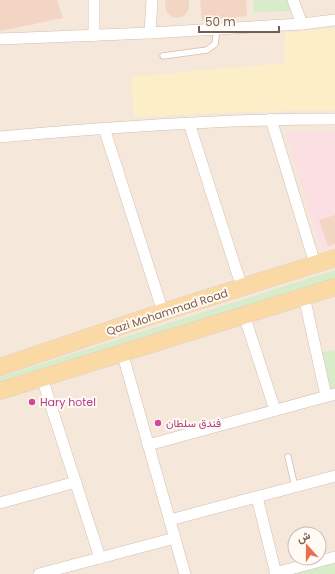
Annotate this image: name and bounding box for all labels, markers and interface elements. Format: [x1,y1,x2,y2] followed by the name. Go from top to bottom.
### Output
[199,8,279,34] scale bar
[205,13,236,30] text: 50 m
[104,285,230,339] street label: Qazi Mohammad Road
[40,394,96,410] place label: Hary hotel
[27,397,37,407] marker: Hary hotel
[166,415,221,431] place label: فندق سلطان
[153,418,163,428] marker: فندق سلطان
[287,526,327,566] north arrow
[294,527,312,547] text: ش

